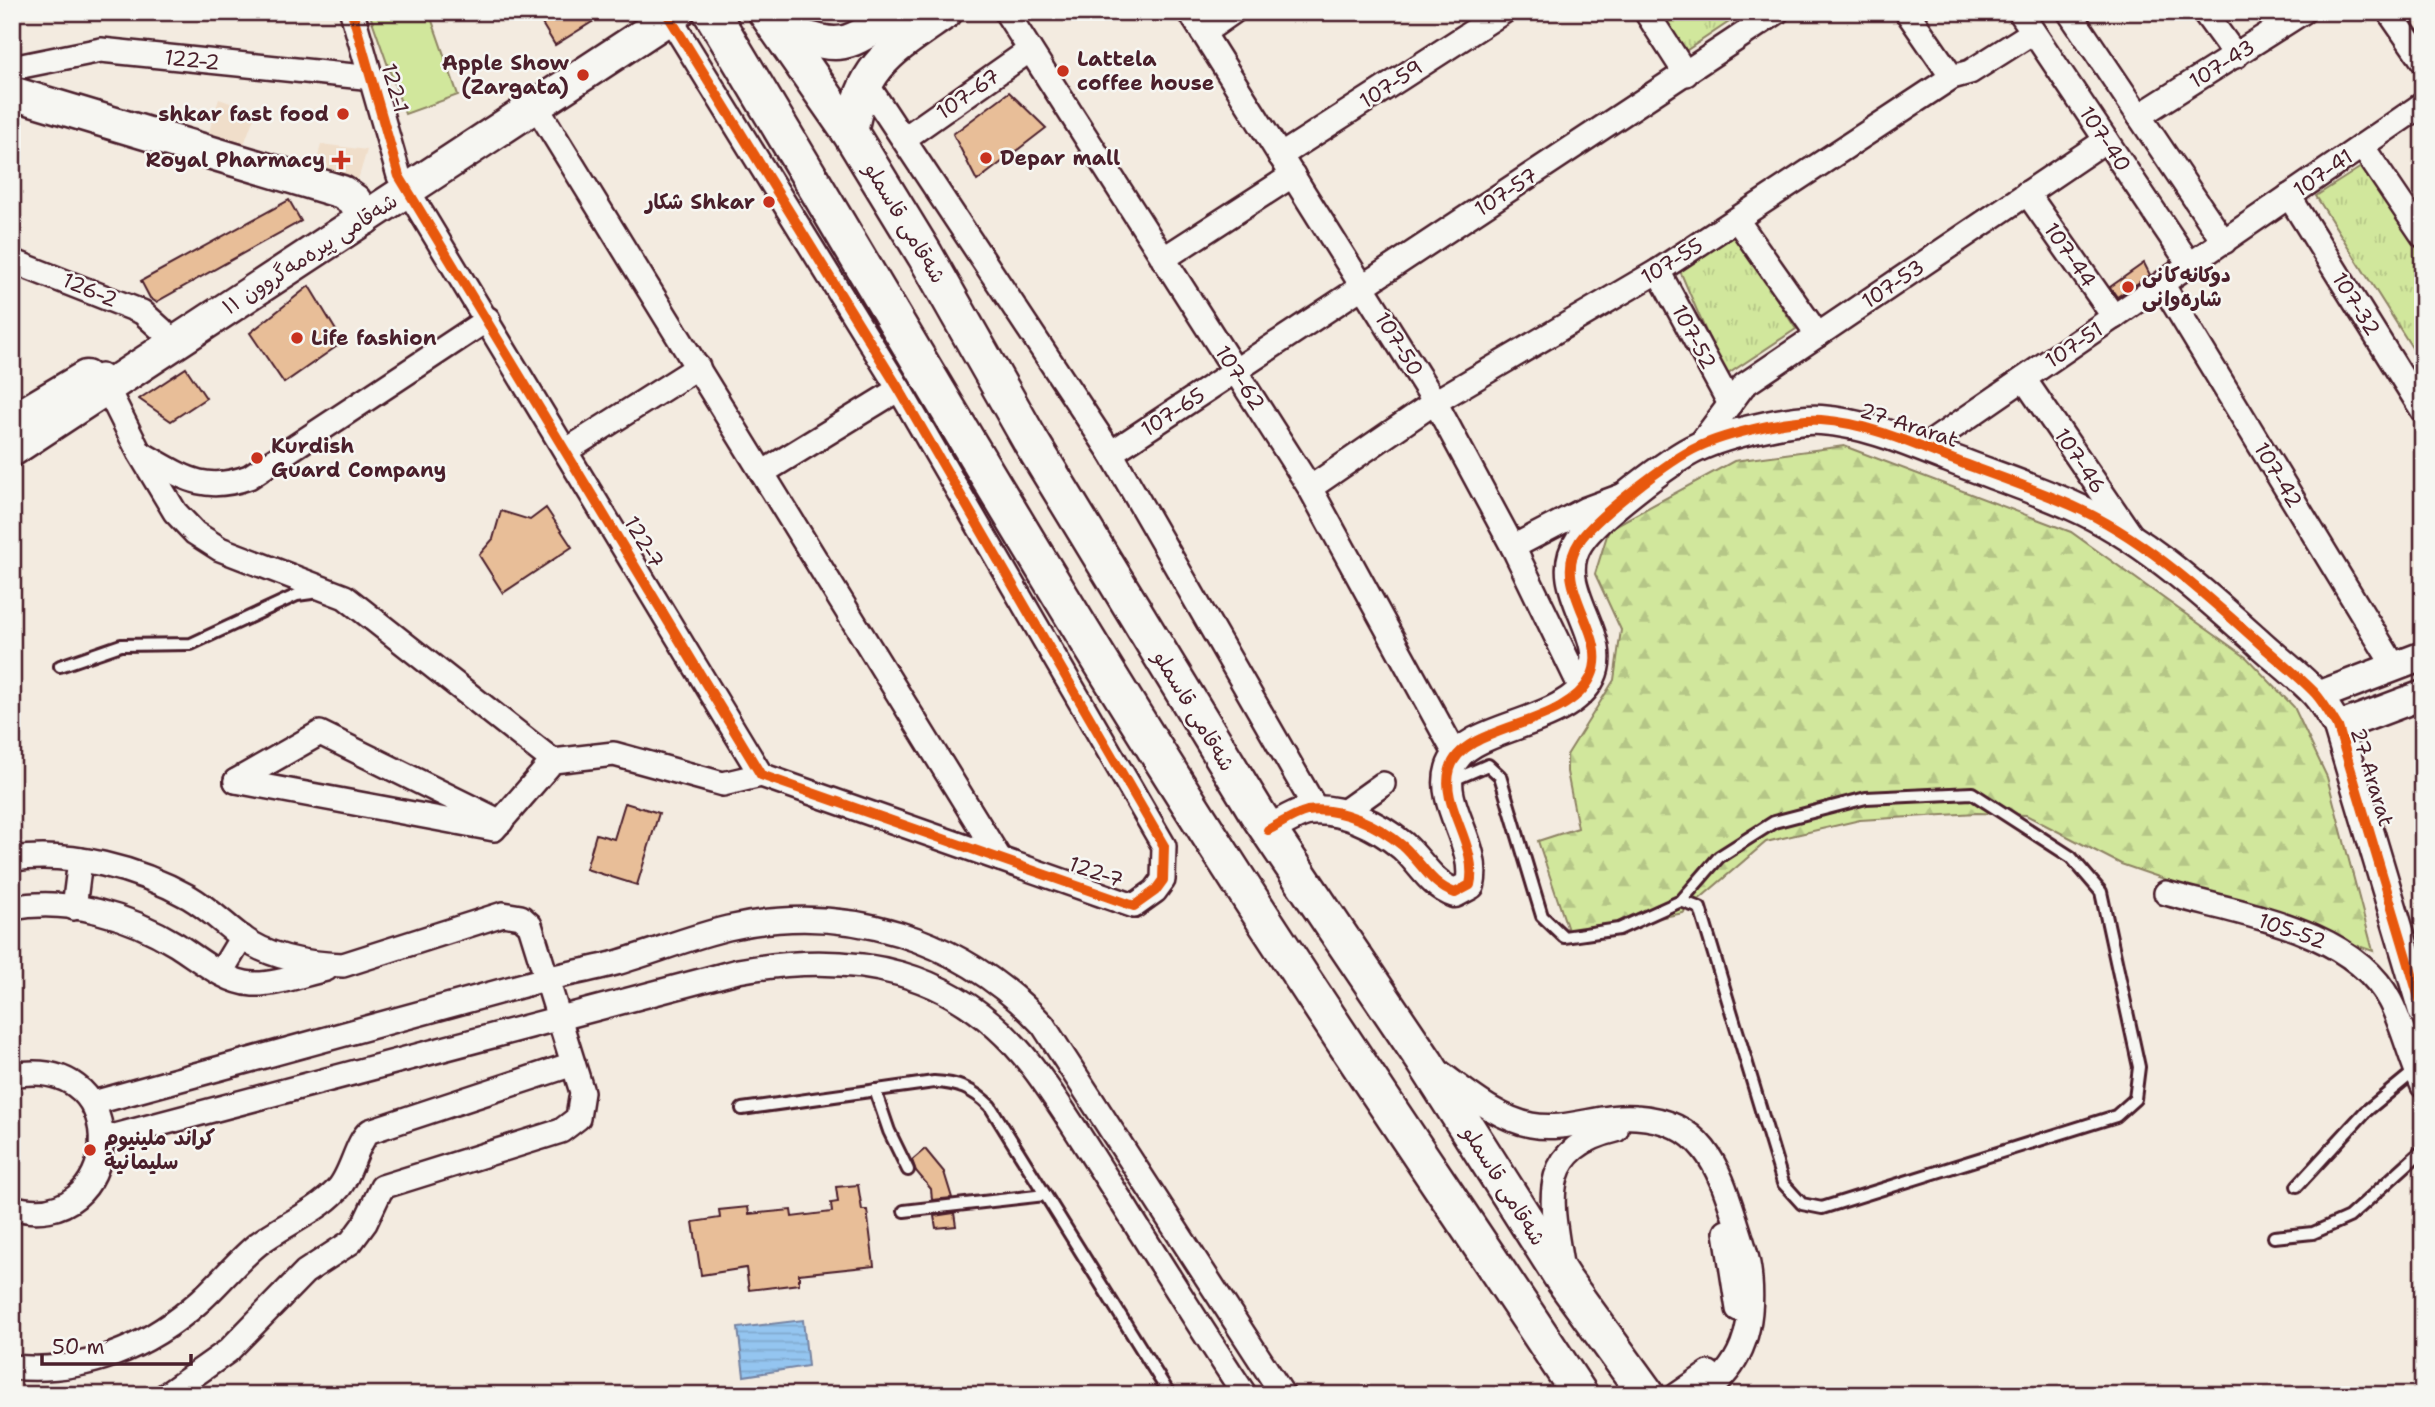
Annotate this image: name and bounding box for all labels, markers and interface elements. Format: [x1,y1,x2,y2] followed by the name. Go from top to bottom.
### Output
[2184,33,2260,95] street label: 107-43
[163,43,221,77] street label: 122-2
[1077,45,1214,97] place label: Lattela coffee house
[442,49,569,101] place label: Apple Show (Zargata)
[1354,53,1428,115] street label: 107-59
[375,60,415,116] street label: 122-1
[931,62,1005,126] street label: 107-67
[1055,63,1071,79] marker: Lattela coffee house
[575,67,591,83] marker: Apple Show (Zargata)
[158,100,329,128] place label: shkar fast food
[2073,101,2137,177] street label: 107-40
[335,106,351,122] marker: shkar fast food
[2288,142,2358,204] street label: 107-41
[1000,144,1120,172] place label: Depar mall
[146,146,325,174] place label: Royal Pharmacy
[331,150,351,170] marker: Royal Pharmacy
[978,150,994,166] marker: Depar mall
[857,157,952,289] street label: شەقامی قاسملو
[1469,161,1543,223] street label: 107-57
[217,187,403,321] street label: شەقامی پیرەمەگروون ١١
[643,188,755,216] place label: شکار Shkar
[761,194,777,210] marker: شکار Shkar
[2038,217,2102,293] street label: 107-44
[1636,231,1708,291] street label: 107-55
[1856,253,1930,315] street label: 107-53
[2142,261,2231,313] place label: دوکانەکانی شارەوانی
[58,266,122,314] street label: 126-2
[2325,267,2387,341] street label: 107-32
[2120,279,2136,295] marker: دوکانەکانی شارەوانی
[1665,300,1723,374] street label: 107-52
[1368,307,1430,381] street label: 107-50
[2040,315,2108,375] street label: 107-51
[311,324,437,352] place label: Life fashion
[289,330,305,346] marker: Life fashion
[1209,340,1271,416] street label: 107-62
[1136,381,1210,443] street label: 107-65
[1856,396,1962,454] street label: 27 Ararat
[2048,423,2112,499] street label: 107-46
[271,432,446,484] place label: Kurdish Guard Company
[2247,437,2309,513] street label: 107-42
[249,450,265,466] marker: Kurdish Guard Company
[618,511,670,573] street label: 122-7
[1146,645,1241,777] street label: شەقامی قاسملو
[2344,724,2400,830] street label: 27 Ararat
[1065,850,1127,894] street label: 122-7
[2255,906,2329,956] street label: 105-52
[1456,1120,1552,1251] street label: شەقامی قاسملو
[104,1124,216,1176] place label: كراند ملينيوم سليمانية
[82,1142,98,1158] marker: كراند ملينيوم سليمانية
[42,1323,191,1367] scale bar
[52,1333,105,1361] text: 50 m

